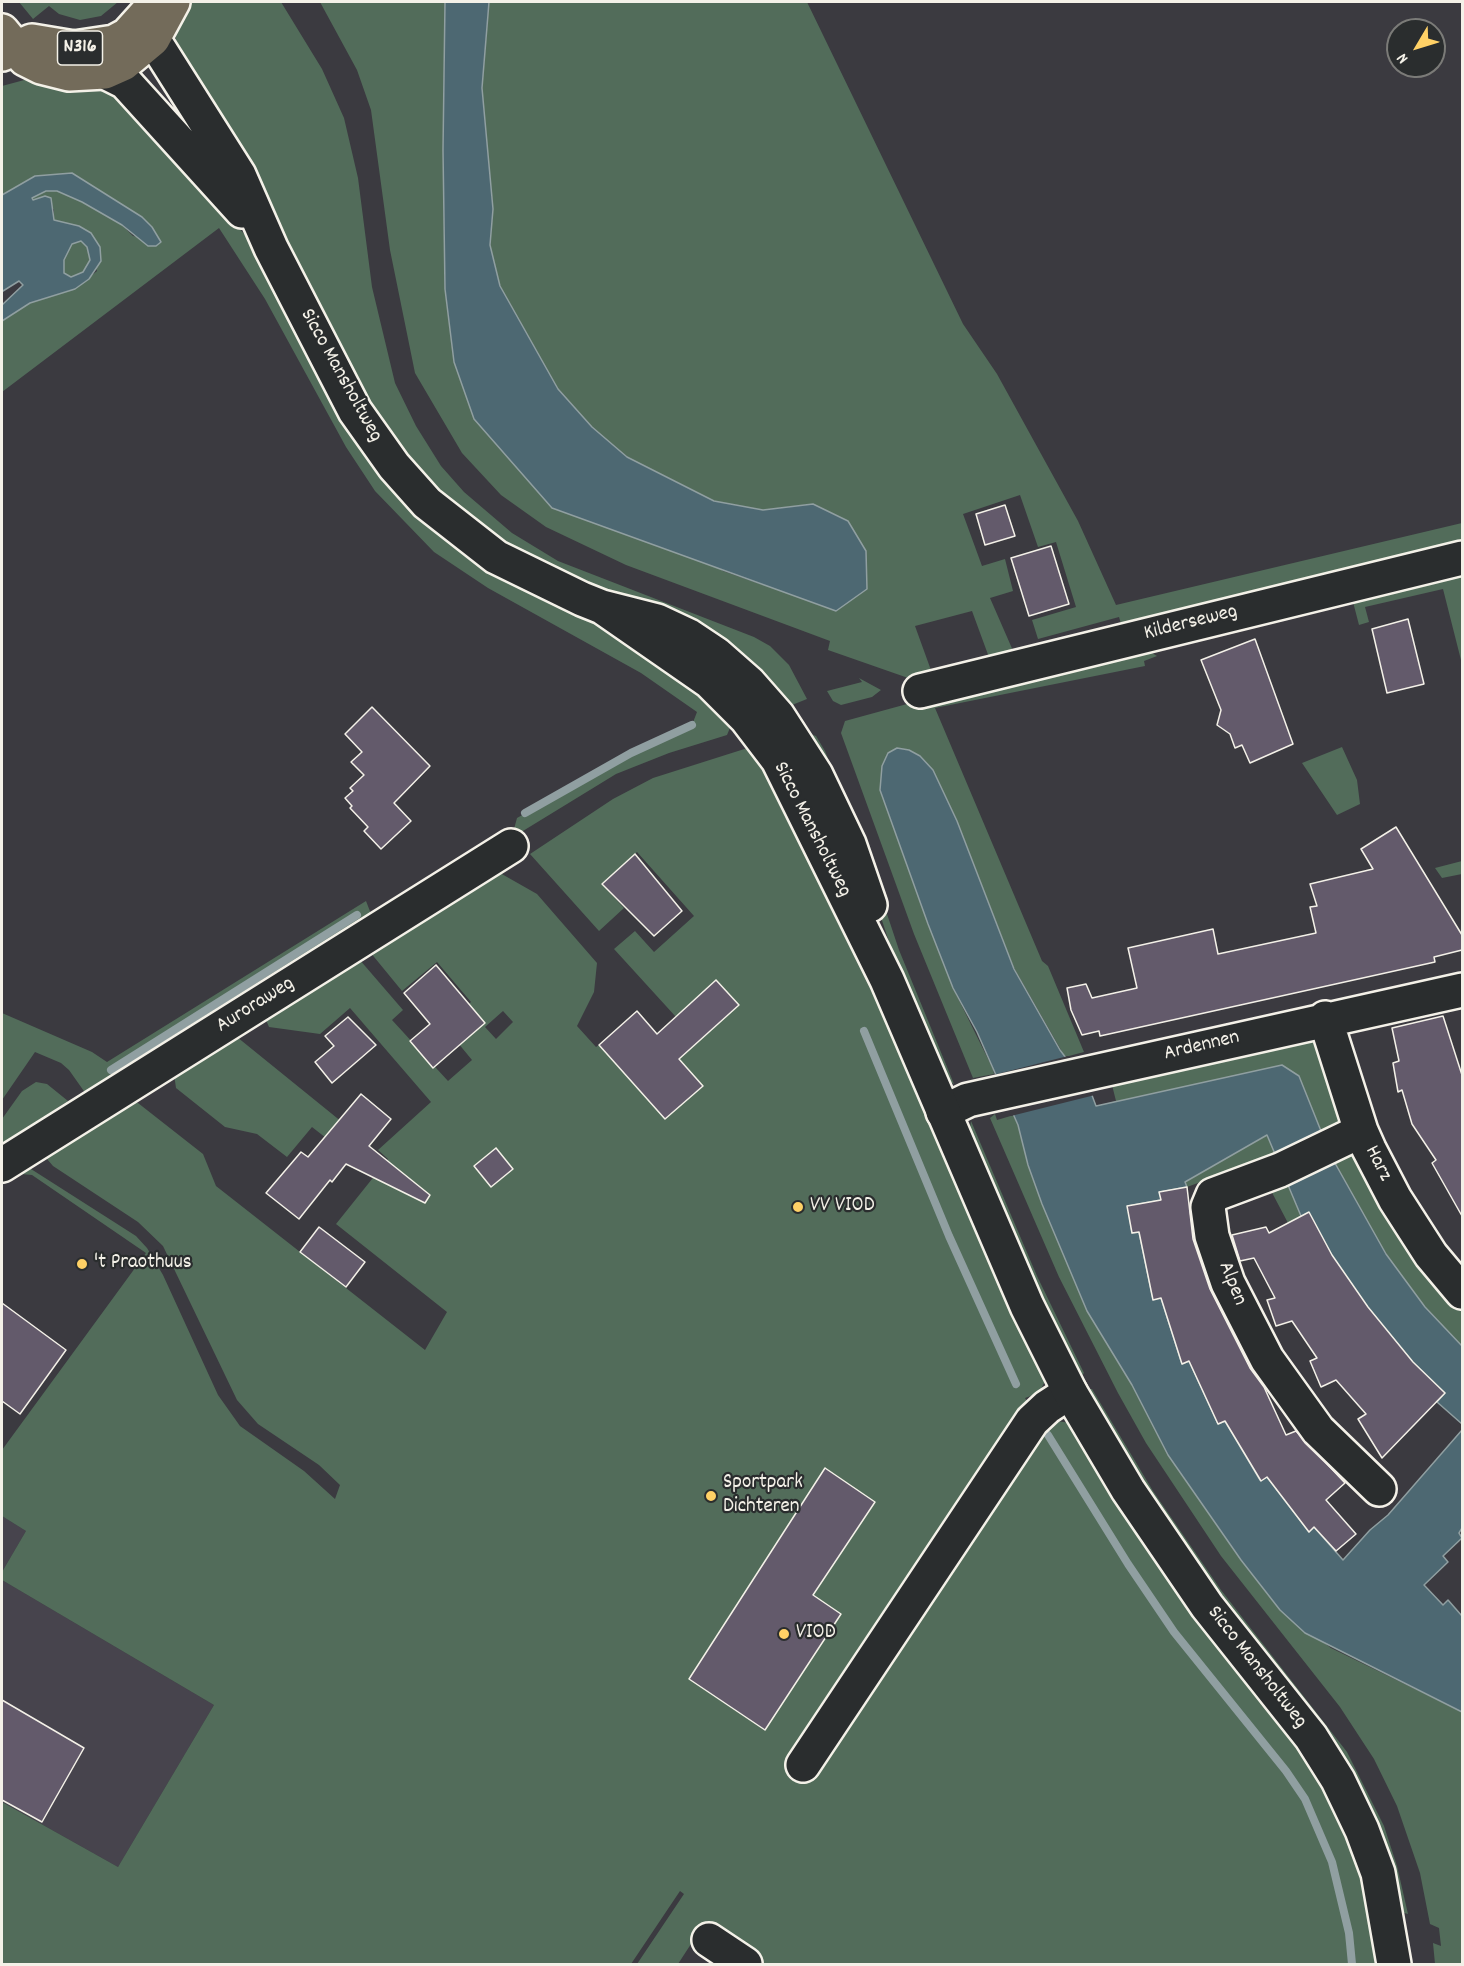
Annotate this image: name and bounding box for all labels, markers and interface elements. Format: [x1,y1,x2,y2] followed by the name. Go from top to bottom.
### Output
[1386,18,1446,78] north arrow
[58,31,103,65] road number: N316
[1392,48,1414,68] text: N
[293,305,387,447] street label: Sicco Mansholtweg
[1142,600,1240,648] street label: Kilderseweg
[766,758,856,902] street label: Sicco Mansholtweg
[212,972,300,1040] street label: Auroraweg
[1162,1026,1242,1068] street label: Ardennen
[1358,1142,1396,1186] street label: Harz
[810,1194,875,1220] place label: VV VIOD
[791,1200,805,1214] marker: VV VIOD
[94,1251,192,1277] place label: 't Praothuus
[75,1257,89,1271] marker: 't Praothuus
[1211,1258,1251,1310] street label: Alpen
[723,1471,803,1521] place label: Sportpark Dichteren
[704,1489,718,1503] marker: Sportpark Dichteren
[1200,1602,1312,1734] street label: Sicco Mansholtweg
[796,1621,836,1647] place label: VIOD
[777,1627,791,1641] marker: VIOD

